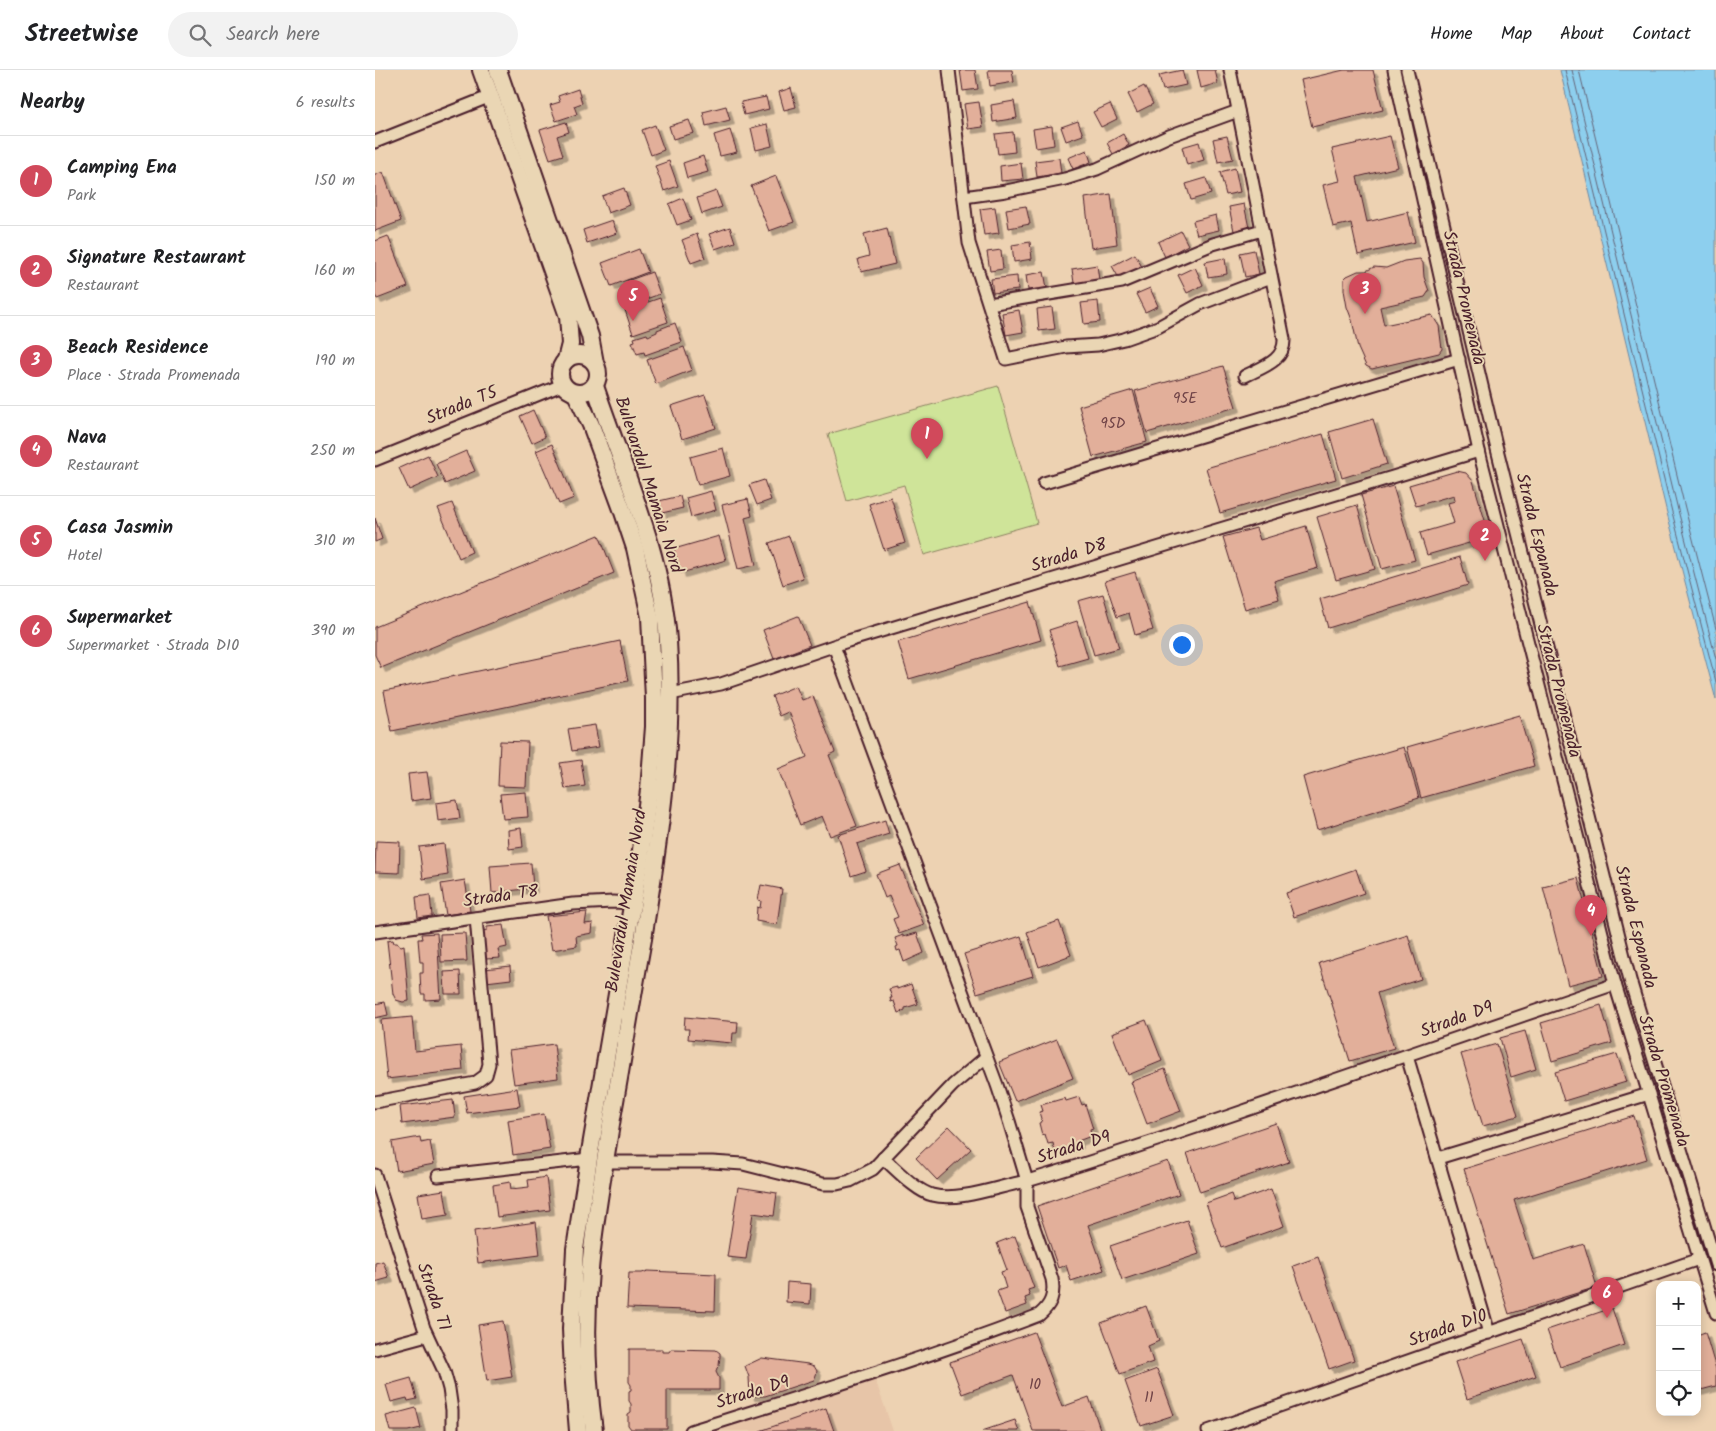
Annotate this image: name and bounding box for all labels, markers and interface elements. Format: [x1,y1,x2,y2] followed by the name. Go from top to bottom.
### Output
[168,12,518,57] search box
[25,15,138,54] text: Streetwise
[226,20,320,50] text: Search here
[1430,20,1473,49] text: Home
[1501,20,1532,49] text: Map
[1560,20,1604,49] text: About
[1632,20,1691,49] text: Contact
[186,21,214,49] icon: search
[20,86,85,119] text: Nearby
[296,90,355,115] text: 6 results
[67,153,177,183] text: Camping Ena
[34,168,38,193] text: 1
[314,168,355,193] text: 150 m
[67,183,96,208] text: Park
[1433,228,1493,368] street label: Strada Promenada
[67,243,246,273] text: Signature Restaurant
[31,258,41,283] text: 2
[314,258,355,283] text: 160 m
[67,273,139,298] text: Restaurant
[1349,273,1381,314] pin: 3
[617,280,649,321] pin: 5
[67,333,208,363] text: Beach Residence
[32,348,40,373] text: 3
[315,348,355,373] text: 190 m
[67,363,240,388] text: Place · Strada Promenada
[422,378,503,433] street label: Strada T5
[1173,387,1198,411] house number: 95E
[606,393,691,578] street label: Bulevardul Mamaia Nord
[1100,412,1126,436] house number: 95D
[911,418,943,459] pin: 1
[67,423,106,453] text: Nava
[32,438,40,463] text: 4
[310,438,355,463] text: 250 m
[67,453,139,478] text: Restaurant
[1507,470,1565,600] street label: Strada Espanada
[67,513,173,543] text: Casa Jasmin
[1469,520,1501,561] pin: 2
[32,528,40,553] text: 5
[314,528,355,553] text: 310 m
[1027,531,1111,581] street label: Strada D8
[67,543,102,568] text: Hotel
[67,603,172,633] text: Supermarket
[32,618,40,643] text: 6
[311,618,355,643] text: 390 m
[1527,621,1589,761] street label: Strada Promenada
[1169,632,1195,658] your location
[67,633,239,658] text: Supermarket · Strada D10
[598,807,656,994] street label: Bulevardul Mamaia Nord
[1606,862,1664,992] street label: Strada Espanada
[461,877,541,917] street label: Strada T8
[1575,895,1607,936] pin: 4
[1416,993,1498,1047] street label: Strada D9
[1629,1011,1697,1151] street label: Strada Promenada
[1033,1123,1115,1173] street label: Strada D9
[408,1259,458,1335] street label: Strada T1
[1591,1277,1623,1318] pin: 6
[1656,1281,1701,1416] map controls
[1656,1281,1701,1326] button: +
[1405,1302,1491,1356] street label: Strada D10
[1656,1326,1701,1371] button: −
[712,1368,794,1418] street label: Strada D9
[1656,1371,1701,1416] button: locate
[1029,1373,1042,1397] house number: 10
[1144,1386,1154,1410] house number: 11

